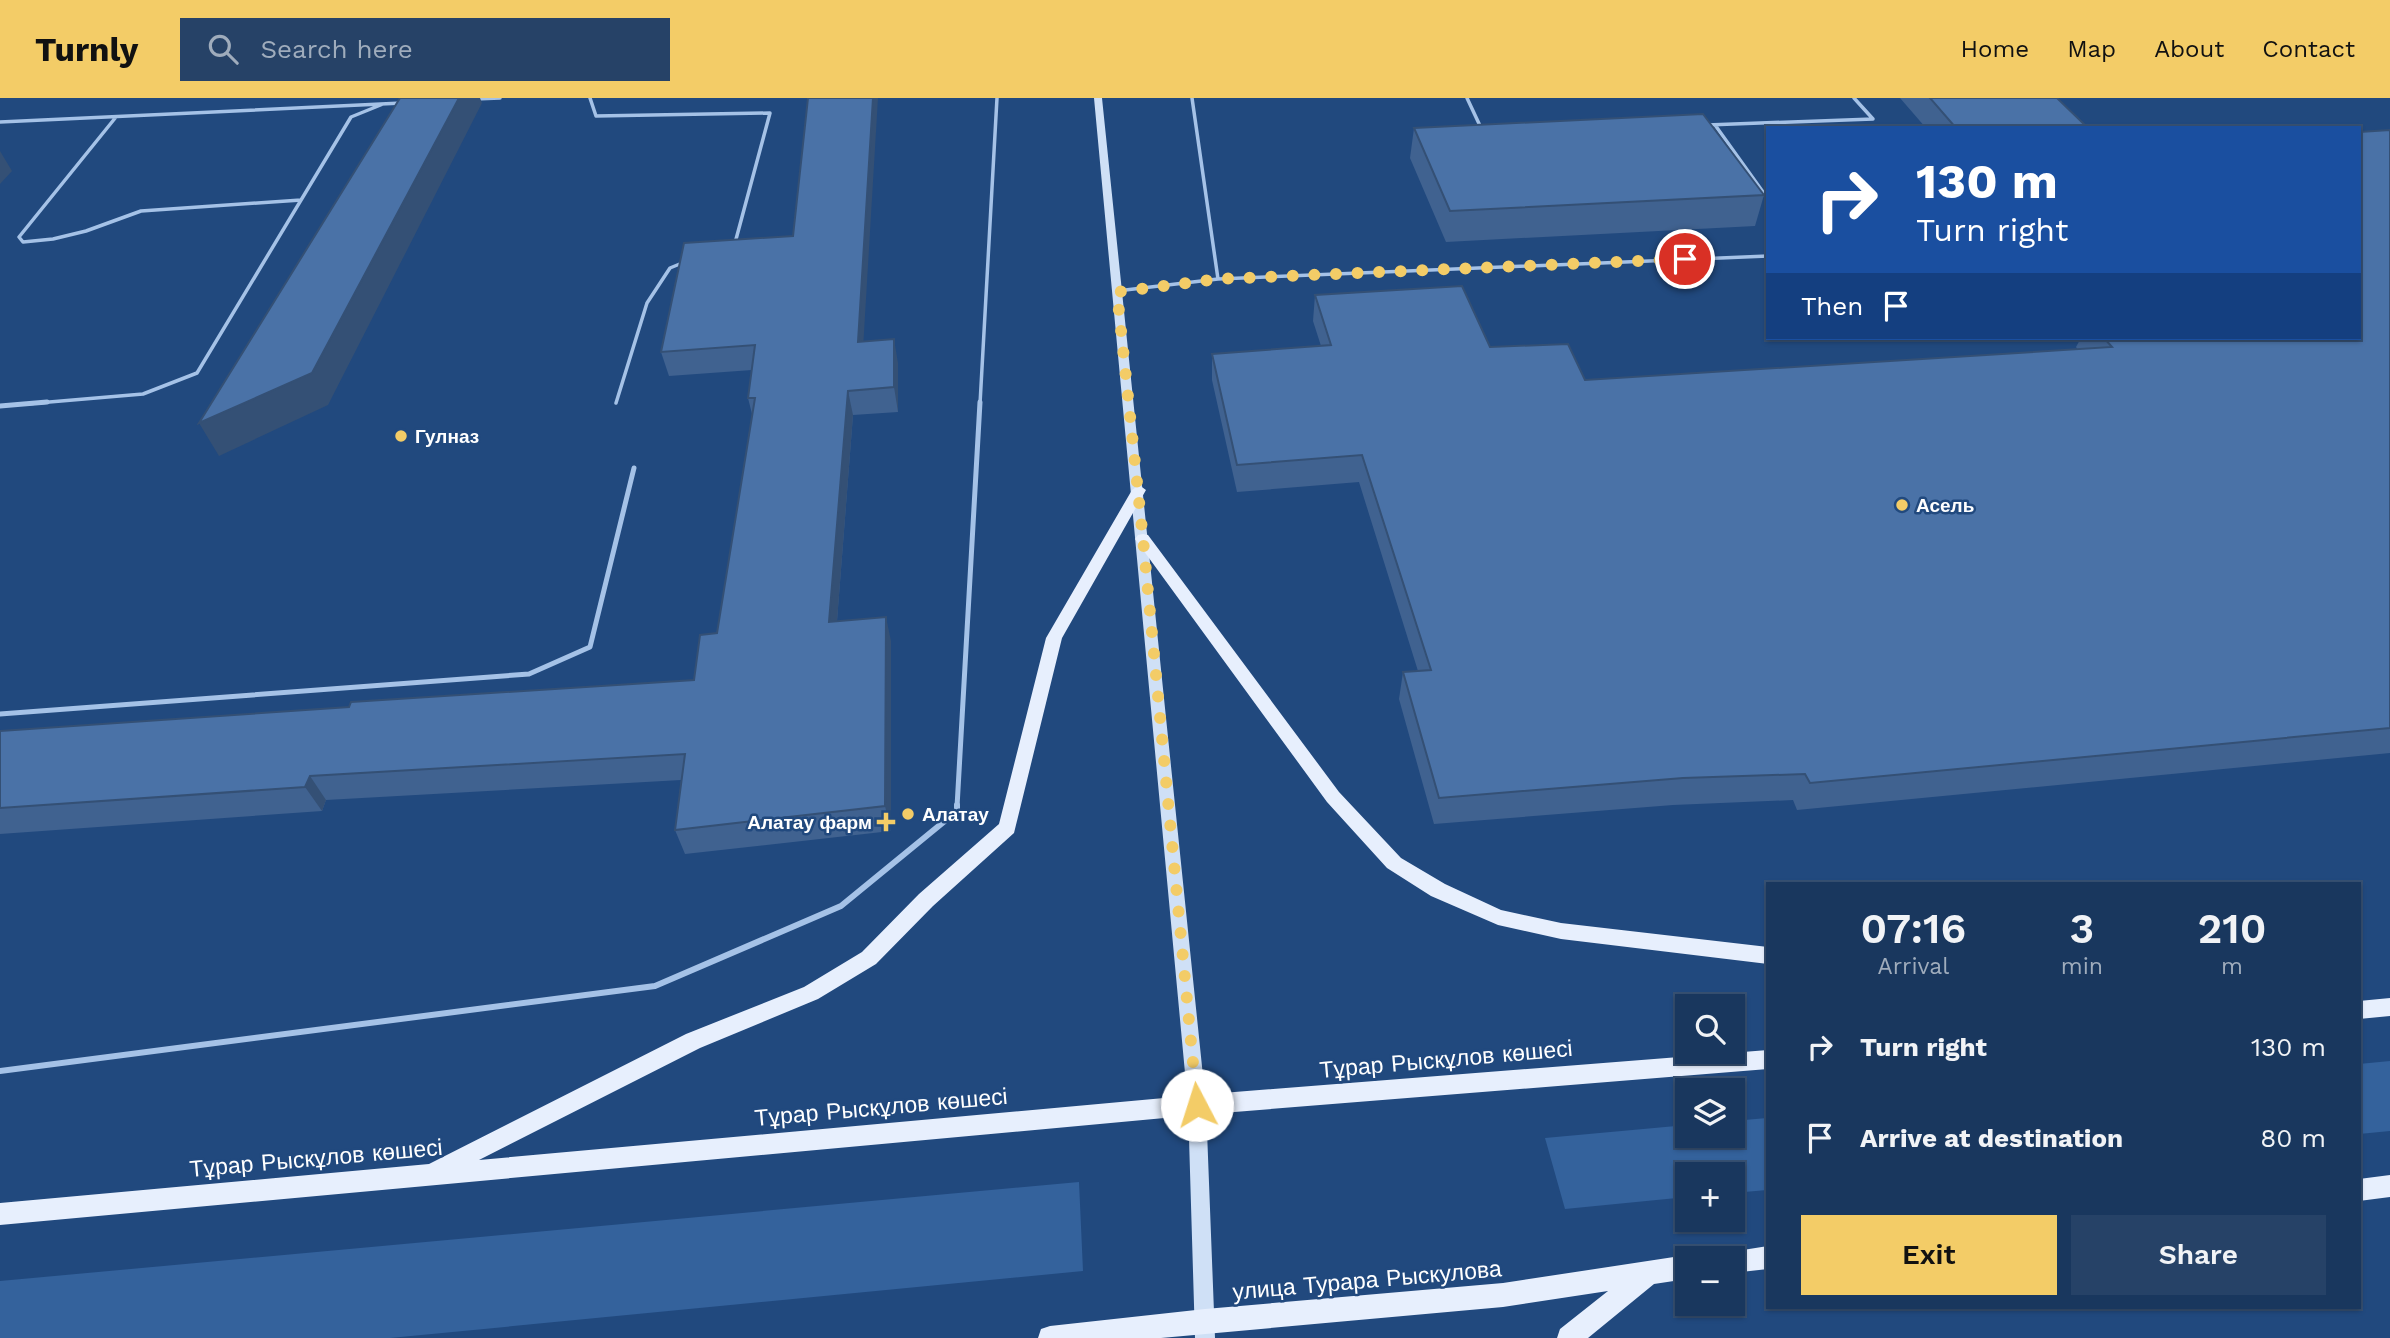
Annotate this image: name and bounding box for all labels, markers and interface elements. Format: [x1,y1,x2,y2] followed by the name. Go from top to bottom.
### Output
[180,18,670,81] search box
[35,30,138,69] text: Turnly
[204,30,242,68] icon: search
[260,34,413,64] text: Search here
[1961,35,2029,63] text: Home
[2067,35,2116,63] text: Map
[2154,35,2224,63] text: About
[2262,35,2355,63] text: Contact
[1916,152,2058,210] text: 130 m
[1801,154,1892,245] icon: right
[1916,211,2068,249] text: Turn right
[1655,229,1715,289] pin
[1666,240,1704,278] icon: arrive
[1877,287,1915,325] icon: arrive
[1801,291,1863,321] text: Then
[415,425,479,448] place label: Гулназ
[393,428,409,444] marker: Гулназ
[1916,494,1974,517] place label: Асель
[1894,497,1910,513] marker: Асель
[922,803,989,826] place label: Алатау
[900,806,916,822] marker: Алатау
[747,811,872,834] place label: Алатау фарм
[878,814,894,830] marker: Алатау фарм
[1860,904,1966,953] text: 07:16
[2070,904,2094,953] text: 3
[2198,904,2267,953] text: 210
[1877,953,1949,980] text: Arrival
[2061,953,2103,980] text: min
[2221,953,2243,980] text: m
[1675,994,1745,1316] map controls
[1675,994,1745,1064] button: search
[1801,1028,1839,1066] icon: right
[1860,1032,1987,1062] text: Turn right
[2251,1032,2326,1062] text: 130 m
[1318,1035,1574,1084] street label: Тұрар Рыскұлов көшесі
[1160,1068,1234,1142] position arrow
[1675,1078,1745,1148] button: layers
[753,1083,1009,1132] street label: Тұрар Рыскұлов көшесі
[1801,1119,1839,1157] icon: arrive
[1860,1123,2123,1153] text: Arrive at destination
[2260,1123,2326,1153] text: 80 m
[188,1134,444,1183] street label: Тұрар Рыскұлов көшесі
[1675,1162,1745,1232] button: +
[1801,1215,2057,1295] button: Exit
[2071,1215,2326,1295] button: Share
[1675,1246,1745,1316] button: −
[1231,1255,1503,1306] street label: улица Турара Рыскулова

